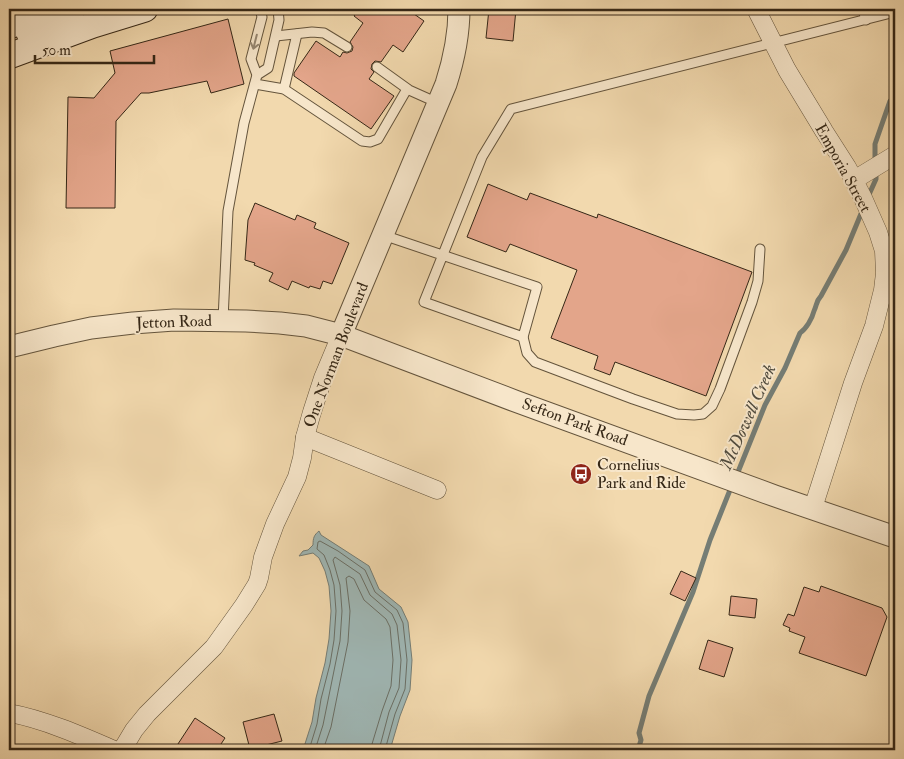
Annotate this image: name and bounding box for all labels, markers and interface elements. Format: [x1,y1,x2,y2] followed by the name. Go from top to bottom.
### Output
[35,32,154,64] scale bar
[250,34,260,50] one-way arrow
[42,41,71,60] text: 50 m
[810,120,876,216] street label: Emporia Street
[299,279,373,430] street label: One Norman Boulevard
[135,311,212,334] street label: Jetton Road
[714,361,781,474] water label: McDowell Creek
[519,394,631,450] street label: Sefton Park Road
[597,455,686,493] place label: Cornelius Park and Ride
[569,462,593,486] bus stop icon: Cornelius Park and Ride

